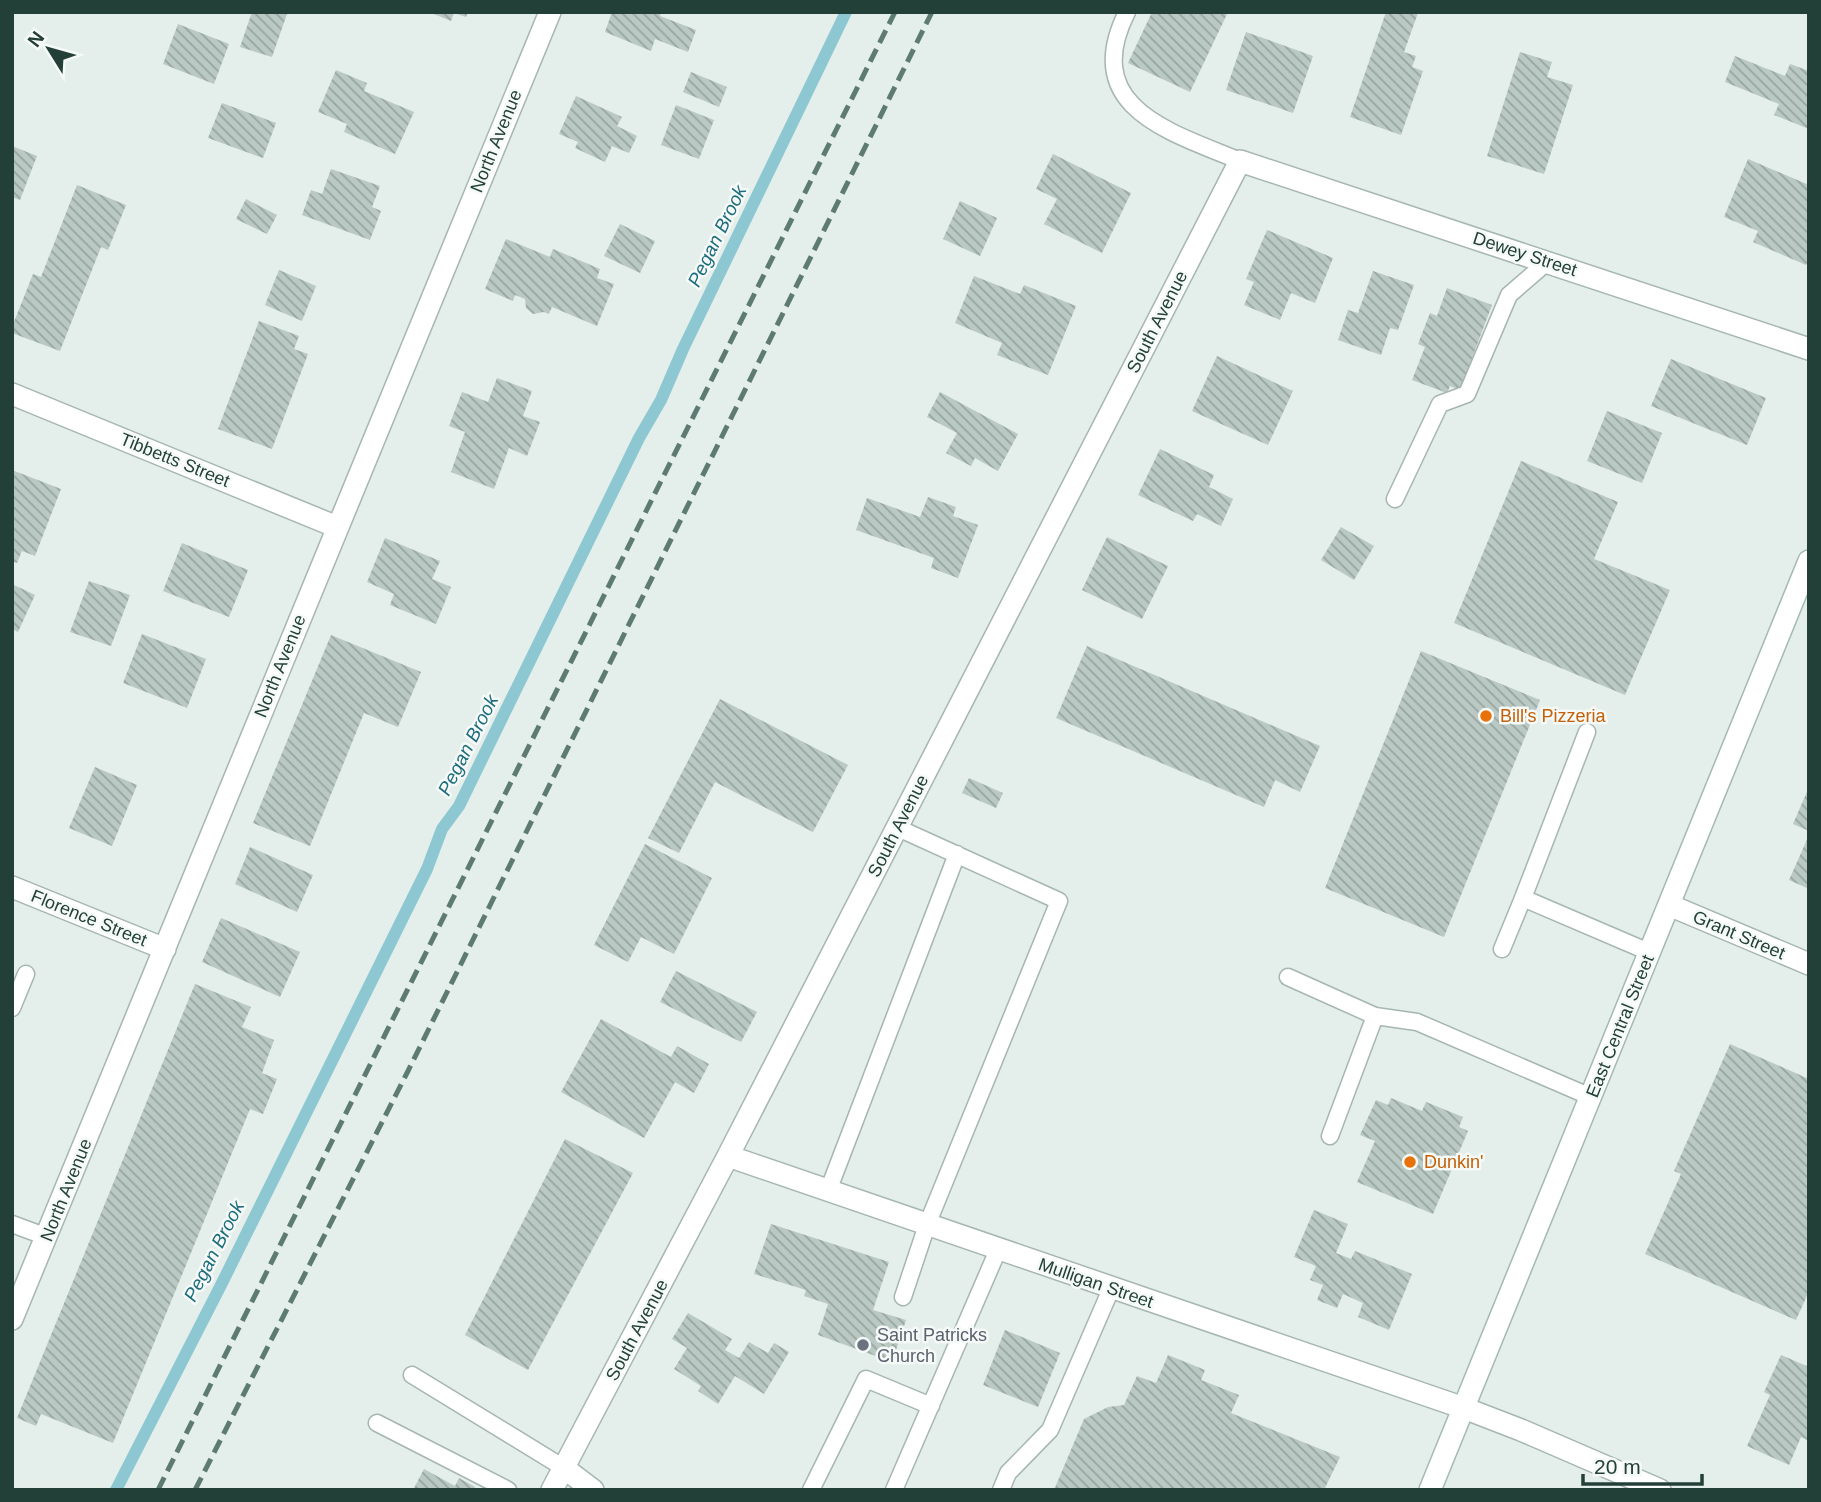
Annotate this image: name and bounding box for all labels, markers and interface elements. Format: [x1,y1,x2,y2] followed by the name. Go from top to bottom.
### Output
[14,14,84,84] north arrow
[23,27,48,51] text: N
[466,87,526,195] street label: North Avenue
[683,181,751,290] water label: Pegan Brook
[1471,228,1579,280] street label: Dewey Street
[1123,268,1191,376] street label: South Avenue
[117,429,233,491] street label: Tibbetts Street
[250,612,310,720] street label: North Avenue
[434,690,503,799] water label: Pegan Brook
[1500,706,1606,726] place label: Bill's Pizzeria
[1478,708,1494,724] marker: Bill's Pizzeria
[864,772,932,880] street label: South Avenue
[28,886,150,950] street label: Florence Street
[1690,907,1788,963] street label: Grant Street
[1582,952,1658,1100] street label: East Central Street
[36,1136,96,1244] street label: North Avenue
[1424,1152,1483,1172] place label: Dunkin'
[1402,1154,1418,1170] marker: Dunkin'
[180,1196,249,1305] water label: Pegan Brook
[1036,1254,1156,1312] street label: Mulligan Street
[602,1276,672,1384] street label: South Avenue
[877,1325,987,1366] place label: Saint Patricks Church
[855,1337,871,1353] marker: Saint Patricks Church
[1583,1442,1702,1486] scale bar
[1594,1455,1641,1478] text: 20 m

